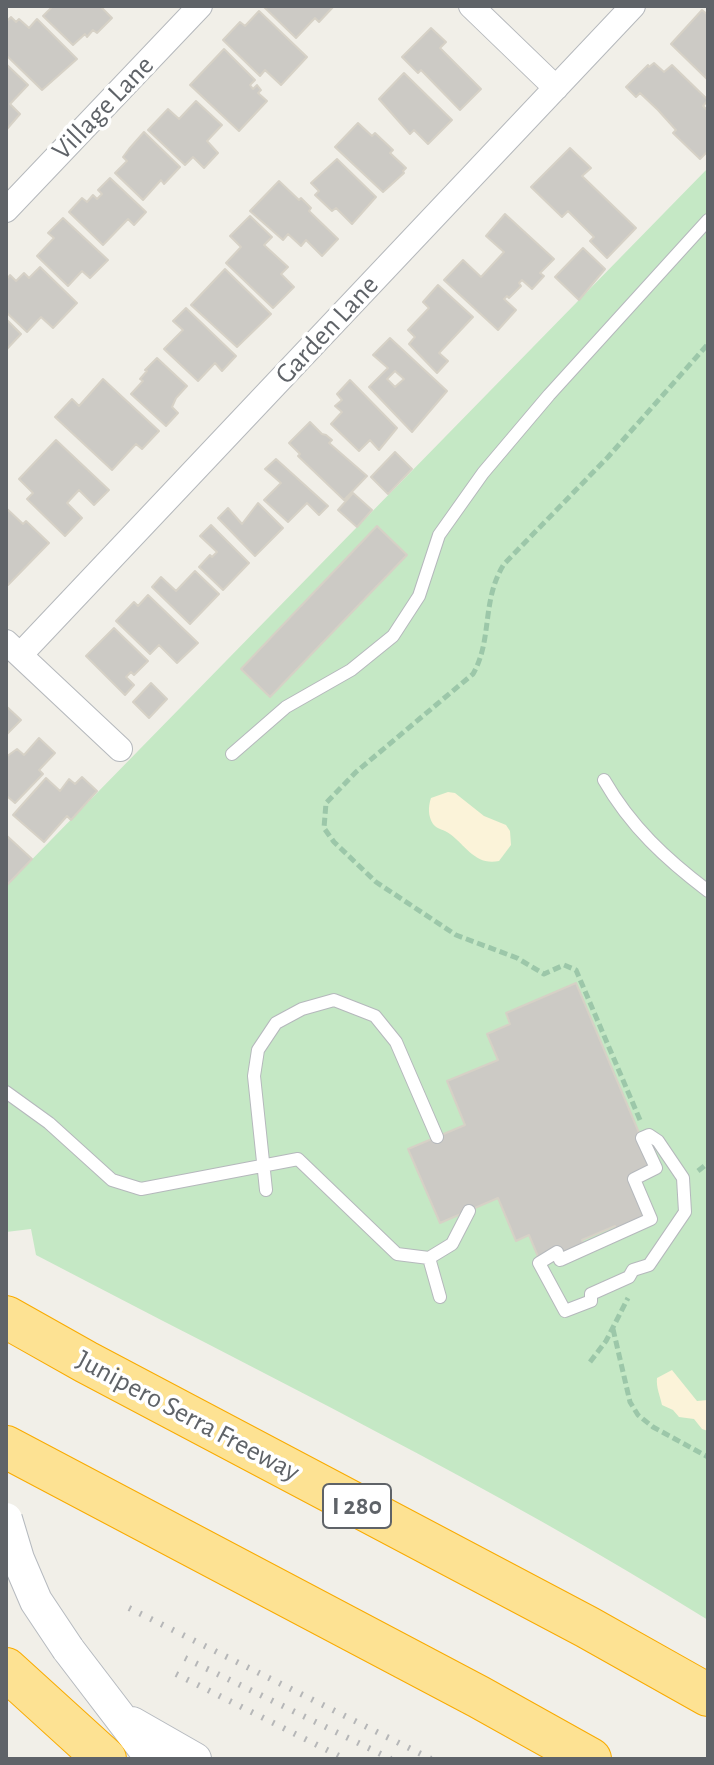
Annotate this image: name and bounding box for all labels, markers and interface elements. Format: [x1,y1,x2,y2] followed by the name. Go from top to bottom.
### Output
[45,49,161,167] street label: Village Lane
[268,269,386,391] street label: Garden Lane
[71,1343,305,1489] street label: Junipero Serra Freeway
[323,1484,391,1528] road number: I 280

